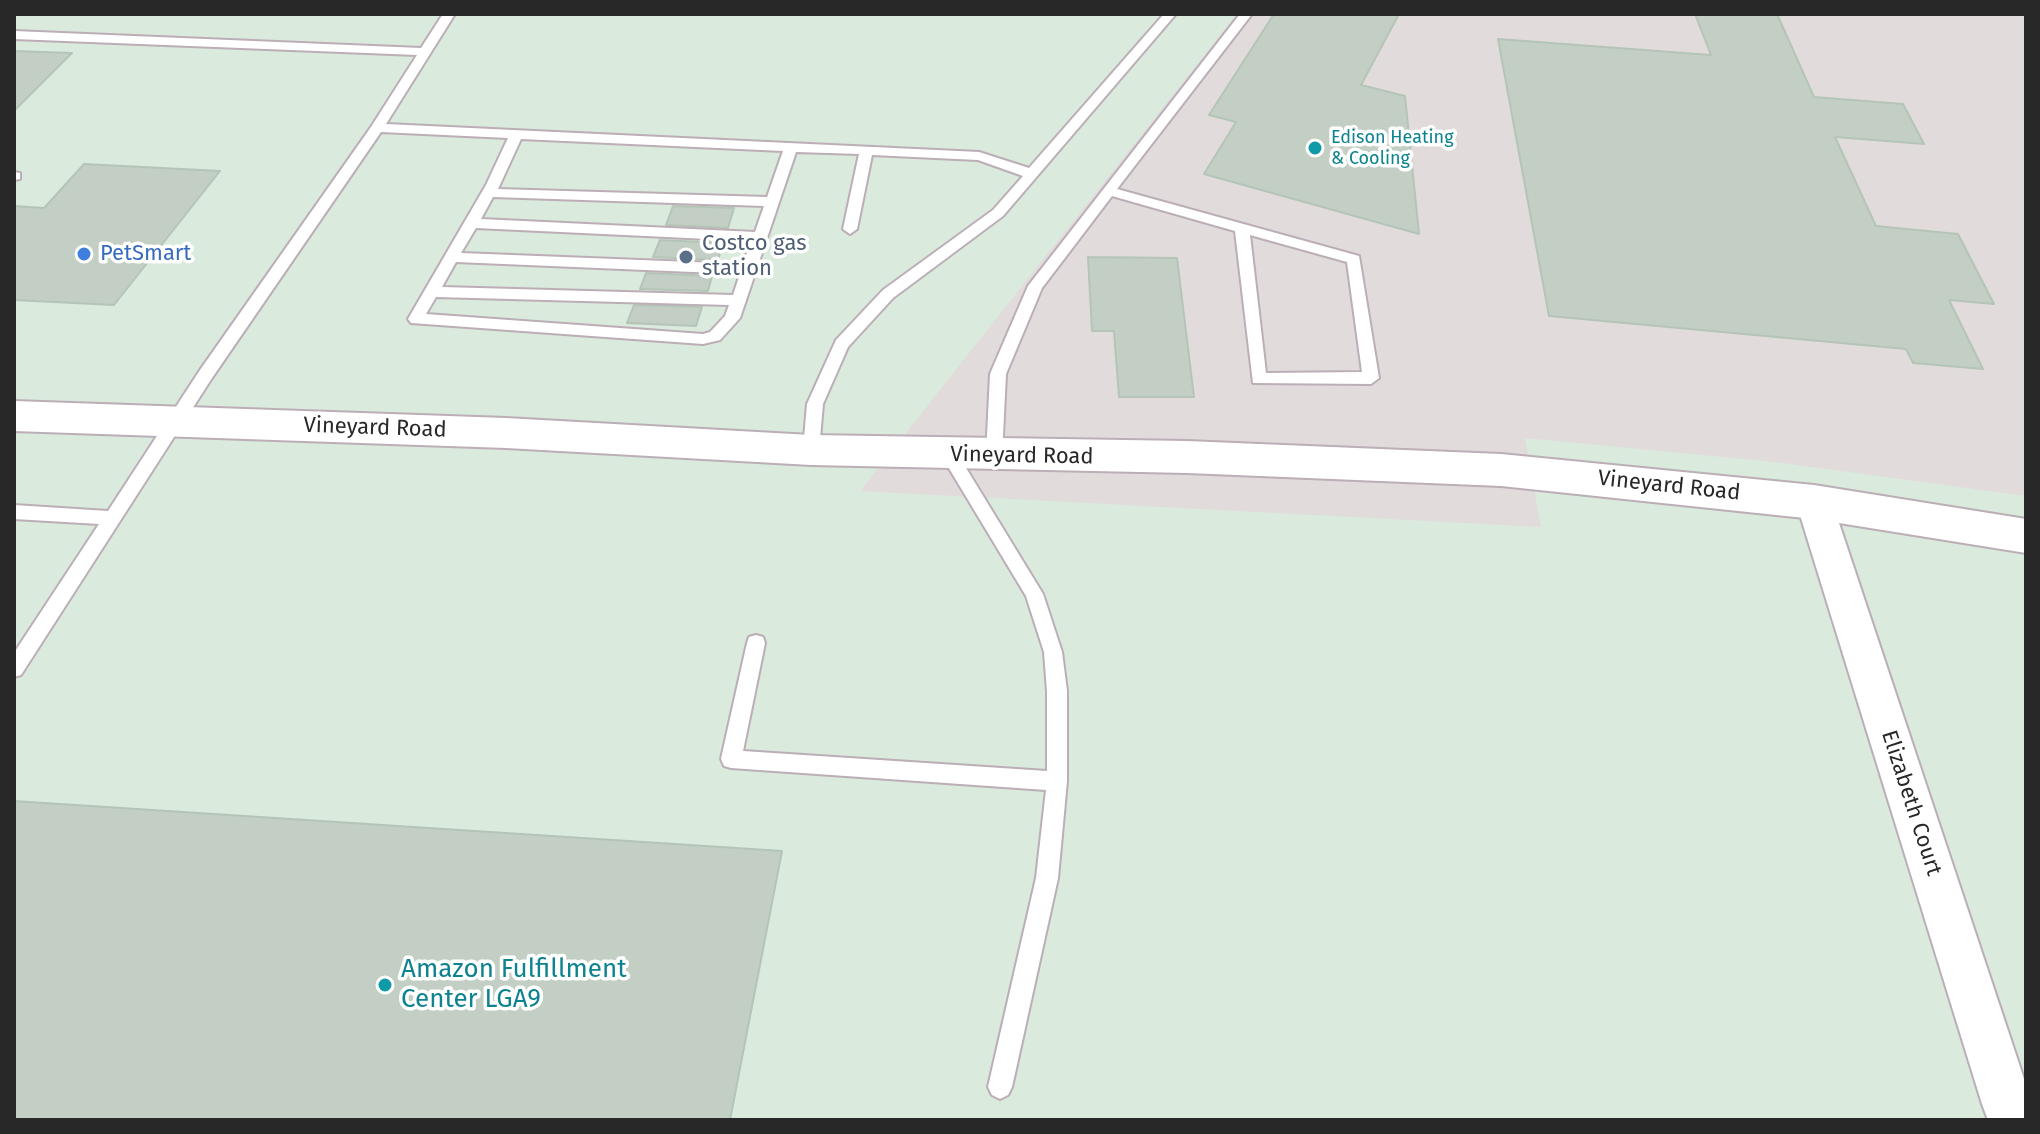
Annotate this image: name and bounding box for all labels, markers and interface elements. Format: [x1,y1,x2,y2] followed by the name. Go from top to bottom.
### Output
[1331,127,1453,170] place label: Edison Heating & Cooling
[1306,139,1324,157] marker: Edison Heating & Cooling
[702,231,806,282] place label: Costco gas station
[100,241,191,267] place label: PetSmart
[75,245,93,263] marker: PetSmart
[677,248,695,266] marker: Costco gas station
[303,412,447,444] street label: Vineyard Road
[950,442,1094,470] street label: Vineyard Road
[1596,465,1742,507] street label: Vineyard Road
[1875,727,1947,879] street label: Elizabeth Court
[401,954,627,1016] place label: Amazon Fulfillment Center LGA9
[376,976,394,994] marker: Amazon Fulfillment Center LGA9

